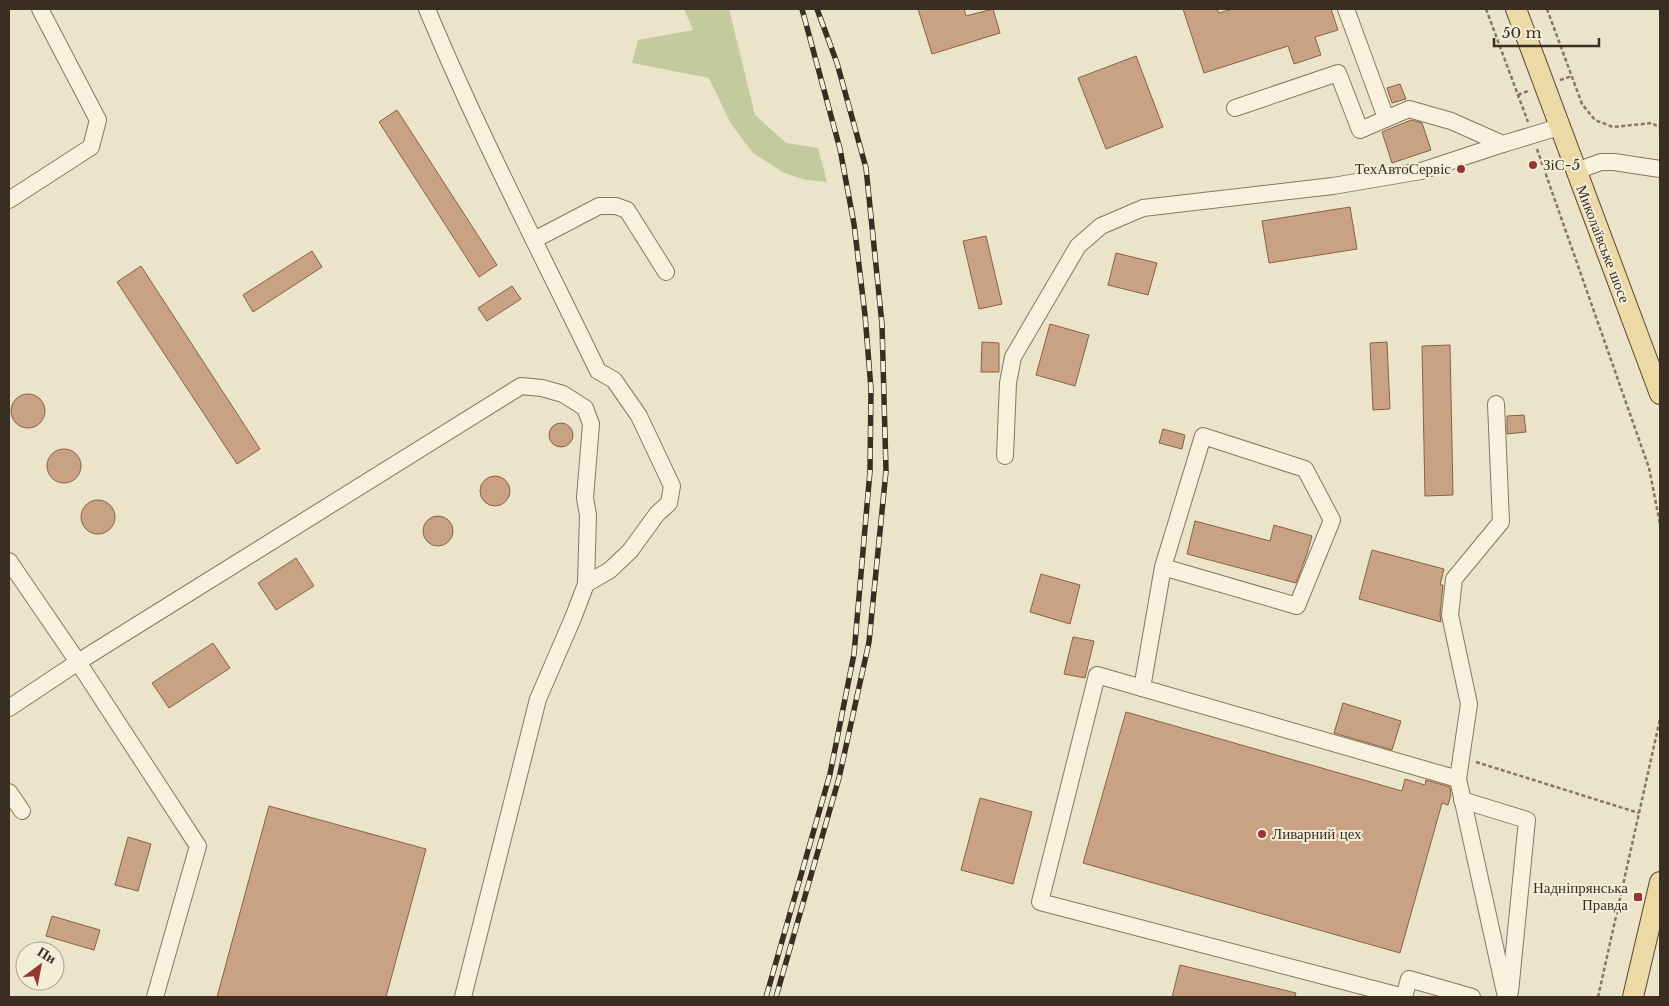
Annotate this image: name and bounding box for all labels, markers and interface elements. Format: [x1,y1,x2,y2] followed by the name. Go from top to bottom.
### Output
[1494,15,1599,47] scale bar
[1502,23,1542,42] text: 50 m
[1543,155,1580,174] place label: ЗіС-5
[1355,159,1451,178] place label: ТехАвтоСервіс
[1527,159,1539,171] marker: ЗіС-5
[1455,163,1467,175] marker: ТехАвтоСервіс
[1572,182,1635,306] street label: Миколаївське шосе
[1272,824,1362,843] place label: Ливарний цех
[1256,828,1268,840] marker: Ливарний цех
[1533,878,1628,914] place label: Надніпрянська Правда
[1632,891,1644,903] marker: Надніпрянська Правда
[15,941,65,991] north arrow
[34,942,60,968] text: Пн

